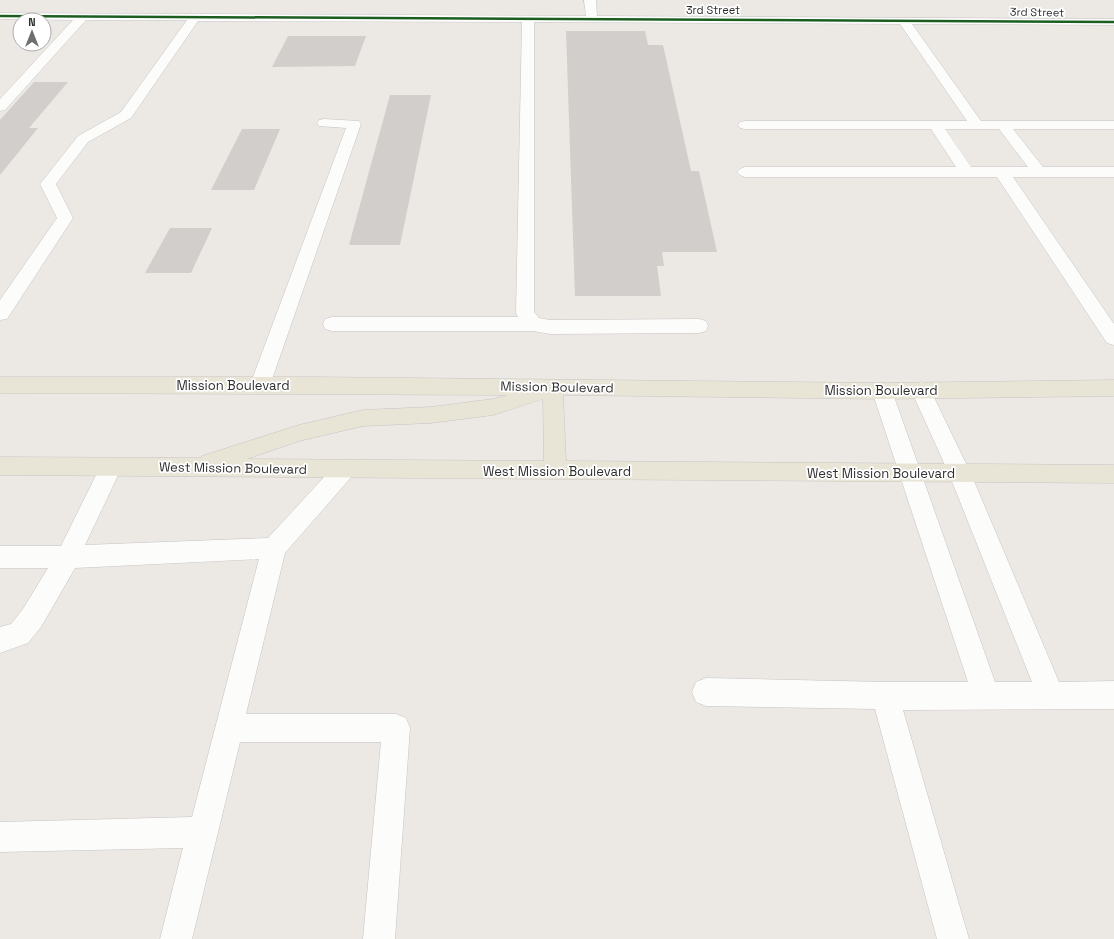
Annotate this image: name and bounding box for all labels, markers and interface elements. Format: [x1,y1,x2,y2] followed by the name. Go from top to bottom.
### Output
[686,3,740,17] street label: 3rd Street
[1010,5,1064,19] street label: 3rd Street
[12,12,52,52] north arrow
[28,15,36,29] text: N
[176,377,290,394] street label: Mission Boulevard
[500,378,614,396] street label: Mission Boulevard
[824,382,938,399] street label: Mission Boulevard
[159,458,307,478] street label: West Mission Boulevard
[483,463,631,480] street label: West Mission Boulevard
[807,465,955,482] street label: West Mission Boulevard

